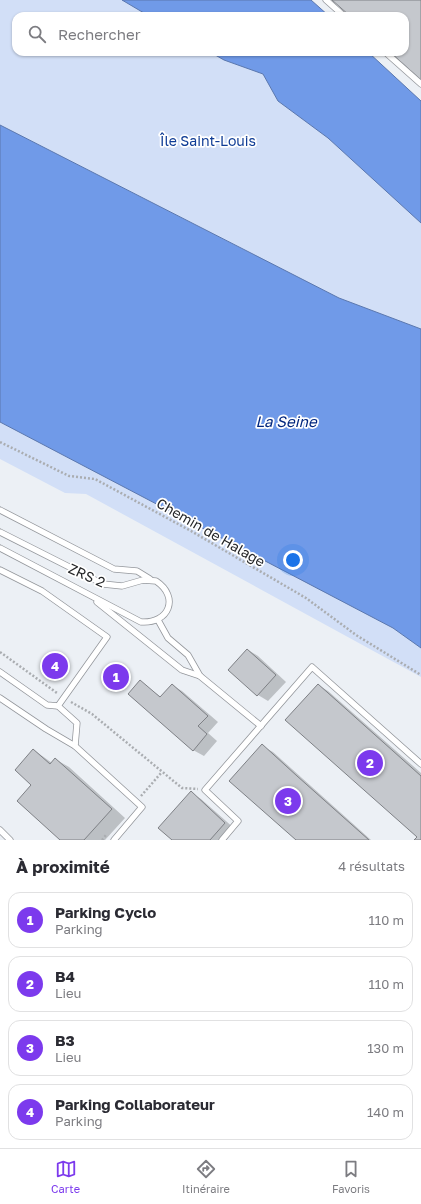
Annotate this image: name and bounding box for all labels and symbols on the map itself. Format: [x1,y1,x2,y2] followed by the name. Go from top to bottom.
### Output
[159,132,256,149] park label: Île Saint-Louis
[255,412,318,430] water label: La Seine
[154,494,268,570] street label: Chemin de Halage
[283,550,303,570] your location
[66,559,108,591] street label: ZRS 2
[42,651,68,681] pin: 4
[103,662,129,692] pin: 1
[357,748,383,778] pin: 2
[275,786,301,816] pin: 3

